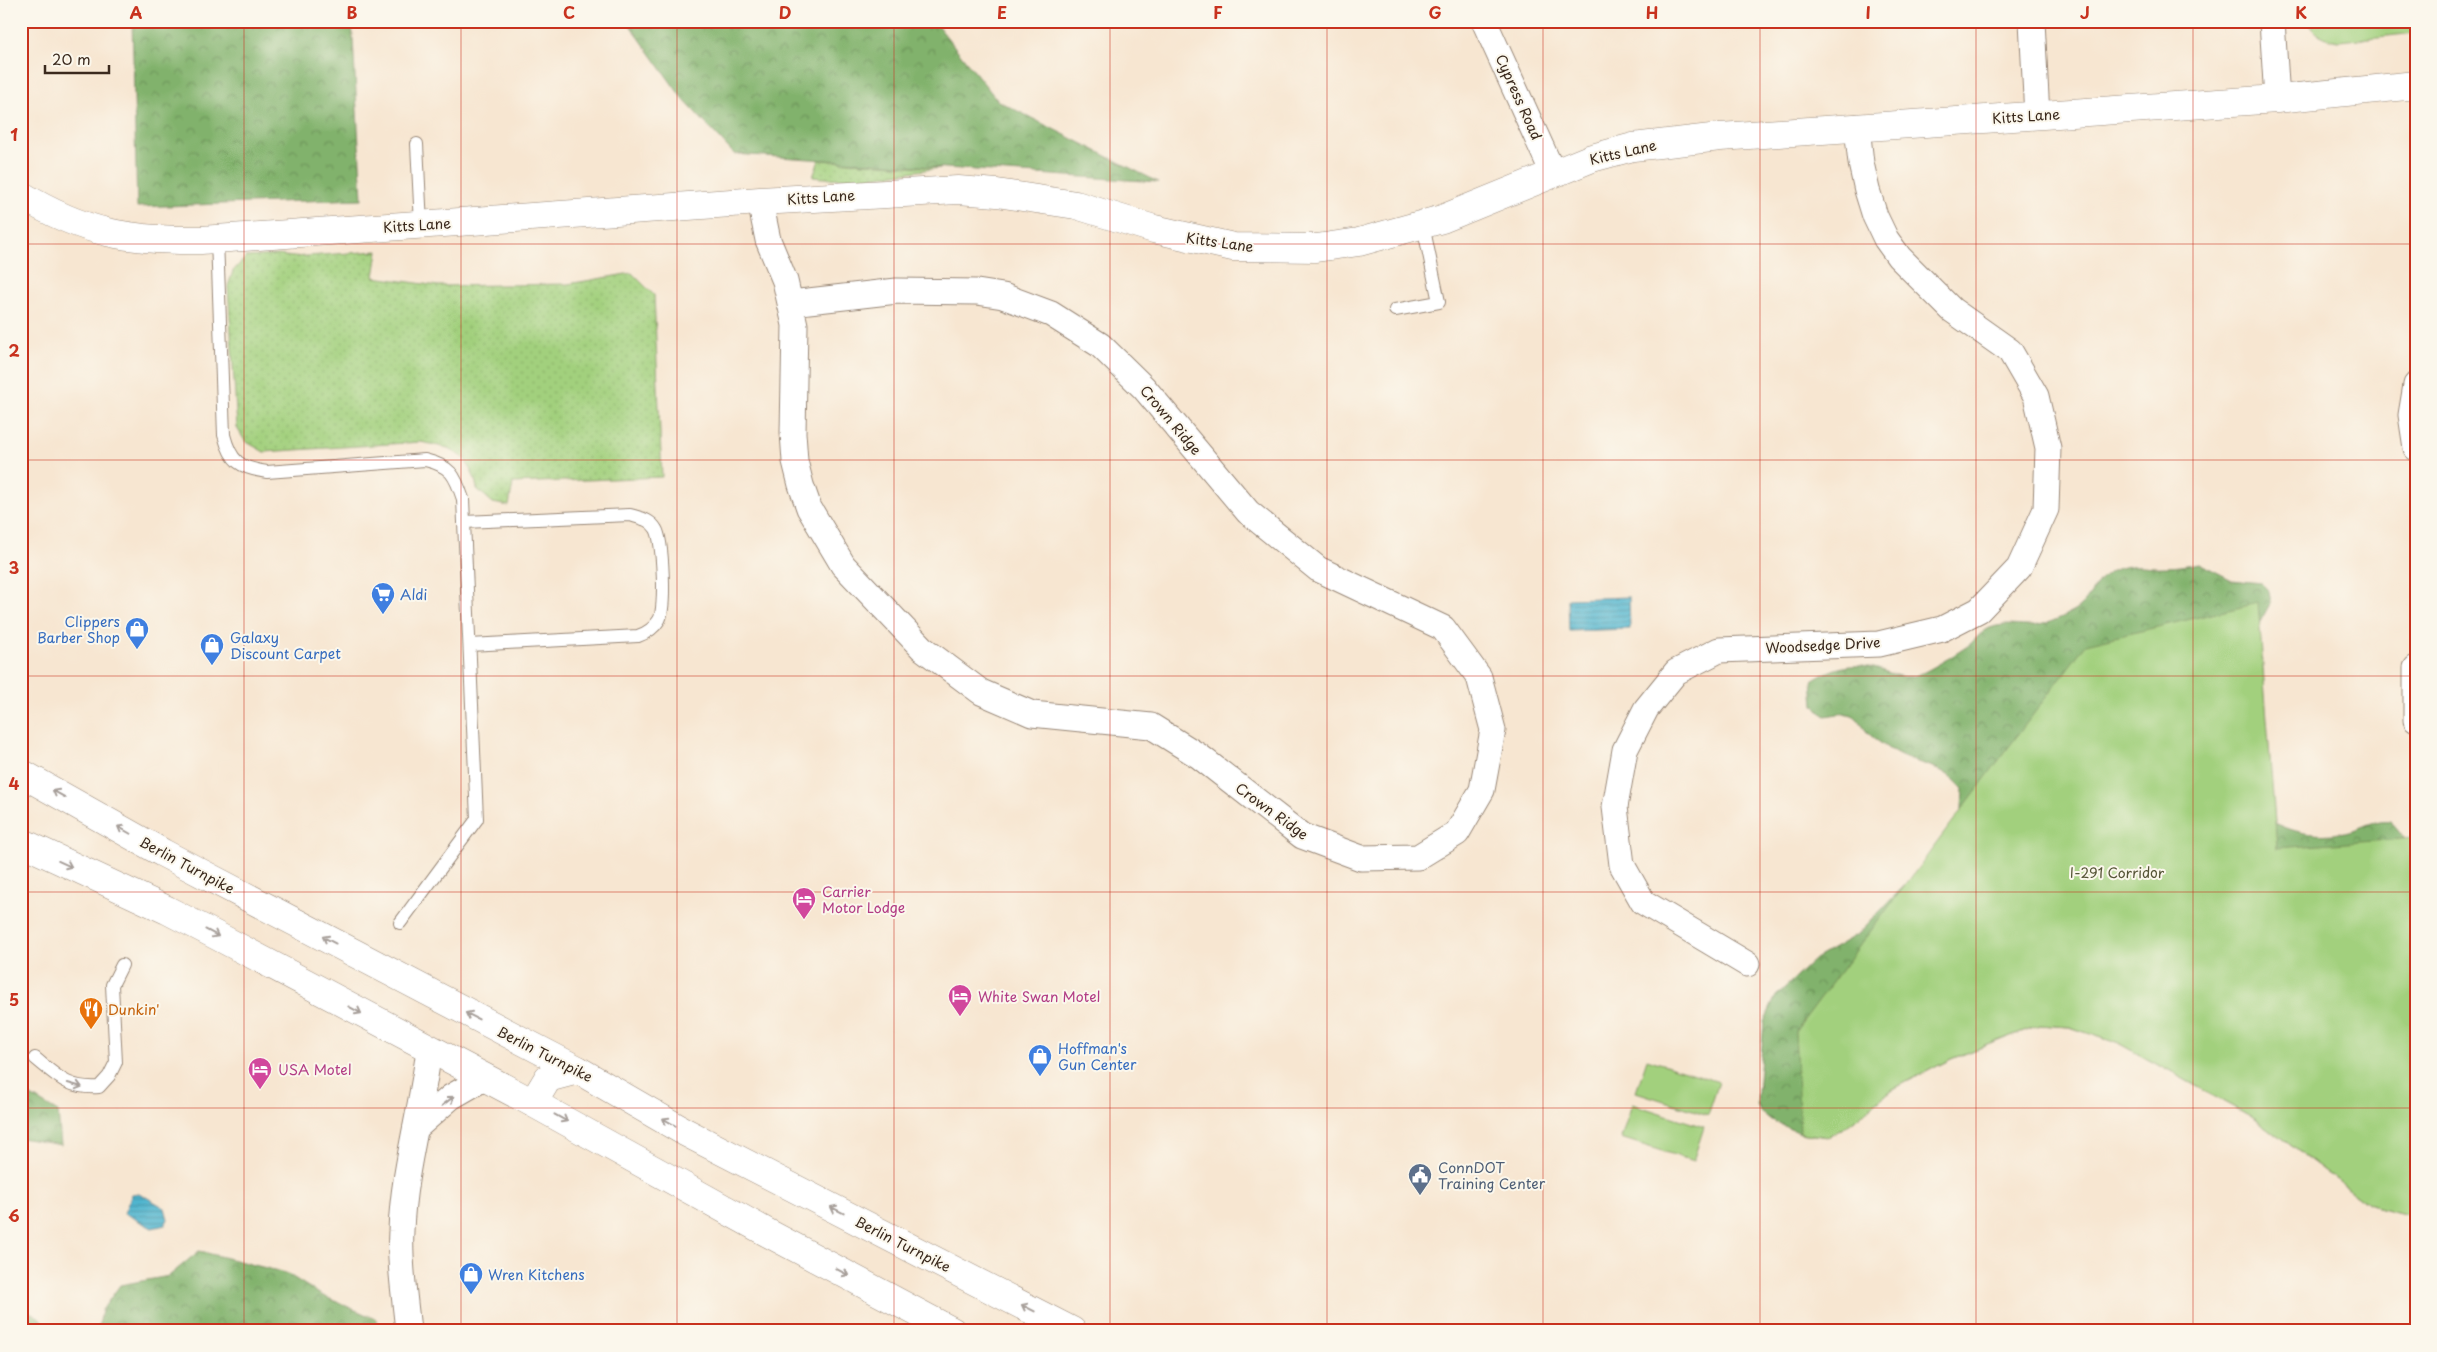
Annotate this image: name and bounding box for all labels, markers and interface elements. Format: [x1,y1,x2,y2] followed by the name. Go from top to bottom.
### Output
[130,0,143,24] text: A
[347,0,358,24] text: B
[563,0,575,24] text: C
[779,0,791,24] text: D
[997,0,1007,24] text: E
[1213,0,1223,24] text: F
[1428,0,1442,24] text: G
[1646,0,1658,24] text: H
[1865,0,1871,24] text: I
[2080,0,2090,24] text: J
[2295,0,2307,24] text: K
[45,42,109,74] scale bar
[52,47,91,70] text: 20 m
[1491,51,1547,143] street label: Cypress Road
[1991,103,2061,129] street label: Kitts Lane
[10,122,18,146] text: 1
[1588,134,1659,170] street label: Kitts Lane
[786,184,856,210] street label: Kitts Lane
[382,212,452,238] street label: Kitts Lane
[1185,227,1255,257] street label: Kitts Lane
[8,338,20,362] text: 2
[1135,380,1207,460] street label: Crown Ridge
[9,555,19,579] text: 3
[370,581,396,615] supermarket icon: Aldi
[400,584,427,605] place label: Aldi
[37,611,120,648] place label: Clippers Barber Shop
[124,616,150,650] shop icon: Clippers Barber Shop
[230,627,341,664] place label: Galaxy Discount Carpet
[199,632,225,666] shop icon: Galaxy Discount Carpet
[1765,632,1881,658] street label: Woodsedge Drive
[9,771,20,795] text: 4
[1231,777,1313,845] street label: Crown Ridge
[52,789,67,799] one-way arrow
[117,825,132,835] one-way arrow
[136,831,238,899] street label: Berlin Turnpike
[57,859,72,869] one-way arrow
[2070,862,2165,883] park label: I-291 Corridor
[822,881,905,918] place label: Carrier Motor Lodge
[791,886,817,920] hotel icon: Carrier Motor Lodge
[204,929,218,939] one-way arrow
[322,935,337,944] one-way arrow
[947,983,973,1017] hotel icon: White Swan Motel
[978,986,1100,1007] place label: White Swan Motel
[9,987,19,1011] text: 5
[78,996,104,1030] restaurant icon: Dunkin'
[108,999,160,1020] place label: Dunkin'
[347,1006,362,1015] one-way arrow
[465,1011,480,1021] one-way arrow
[494,1021,596,1087] street label: Berlin Turnpike
[1058,1038,1137,1075] place label: Hoffman's Gun Center
[1027,1043,1053,1077] shop icon: Hoffman's Gun Center
[247,1056,273,1090] hotel icon: USA Motel
[278,1059,352,1080] place label: USA Motel
[66,1081,82,1091] one-way arrow
[441,1095,454,1106] one-way arrow
[553,1114,567,1124] one-way arrow
[663,1117,677,1127] one-way arrow
[1438,1157,1546,1194] place label: ConnDOT Training Center
[1407,1162,1433,1196] public building icon: ConnDOT Training Center
[8,1203,20,1227] text: 6
[830,1205,845,1214] one-way arrow
[852,1211,954,1277] street label: Berlin Turnpike
[458,1261,484,1295] shop icon: Wren Kitchens
[488,1264,585,1285] place label: Wren Kitchens
[834,1268,848,1278] one-way arrow
[1021,1303,1036,1313] one-way arrow

